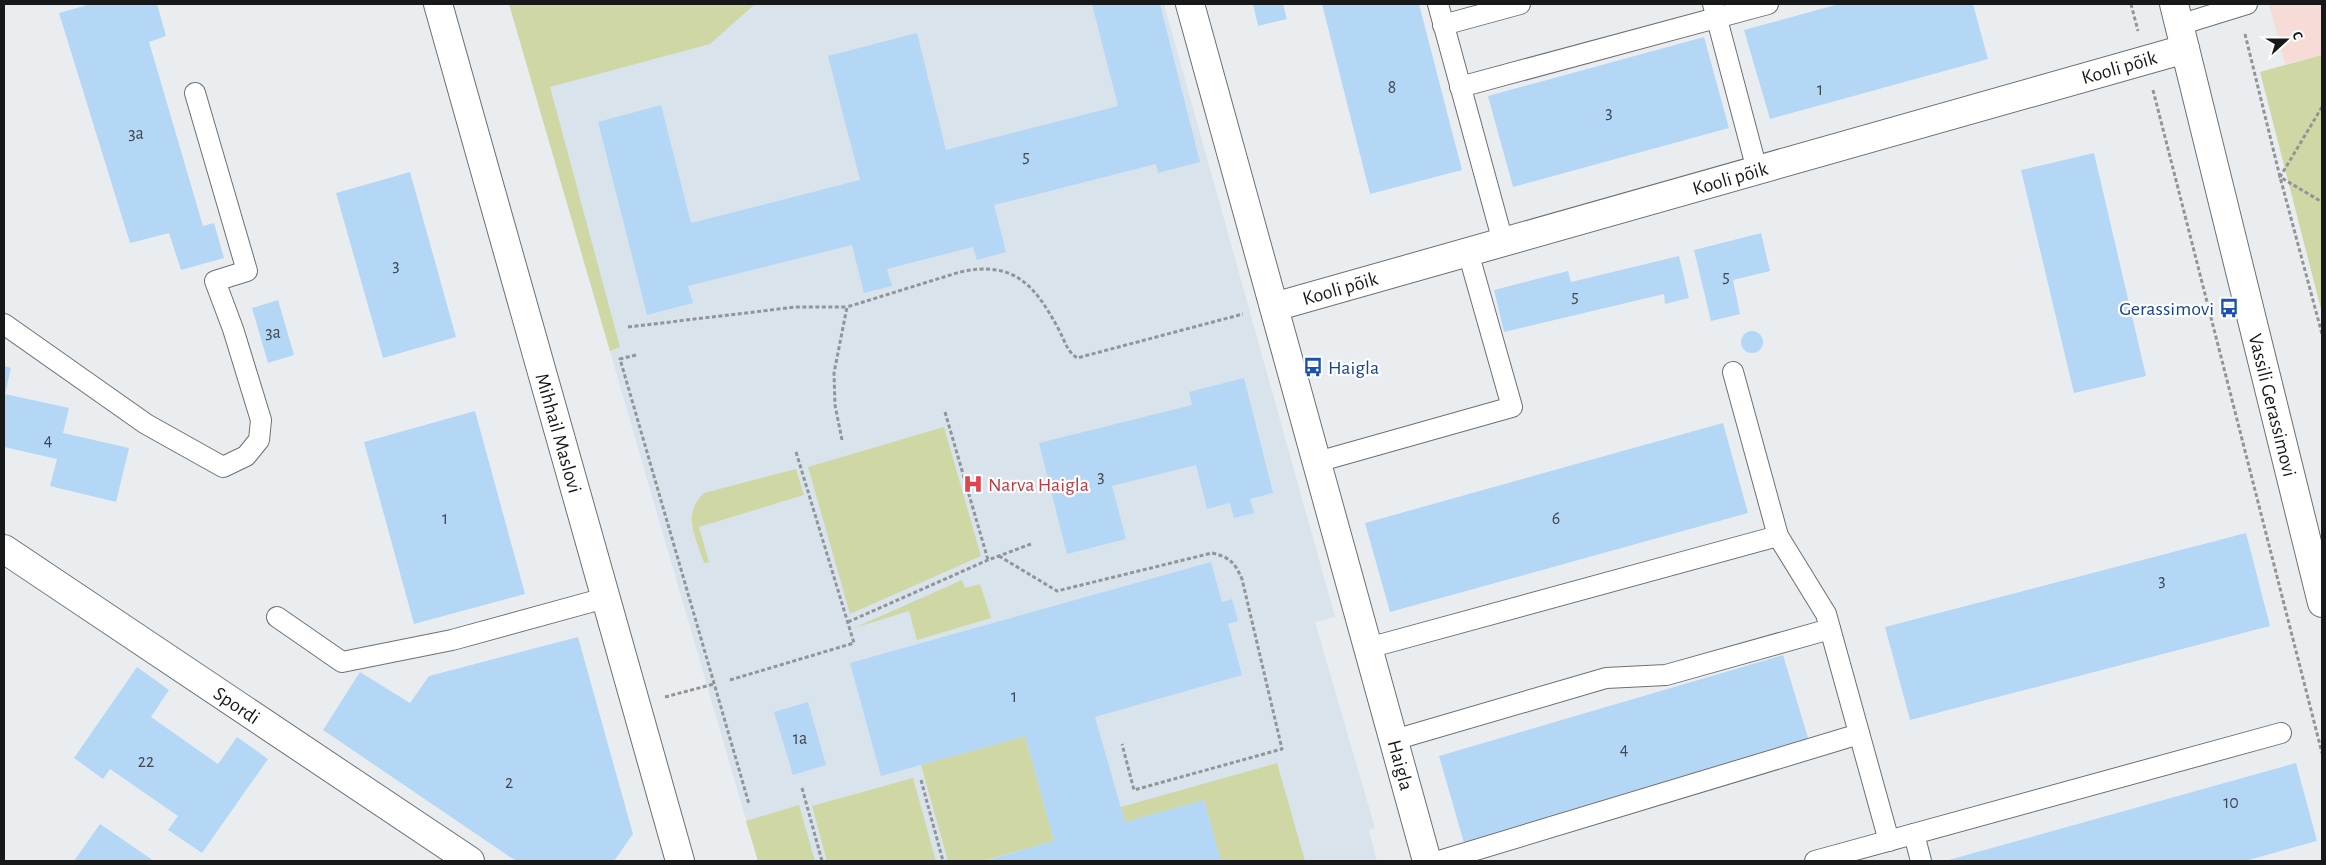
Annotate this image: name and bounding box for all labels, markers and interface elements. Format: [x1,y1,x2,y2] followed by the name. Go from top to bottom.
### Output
[2261,15,2311,65] north arrow
[2289,30,2305,42] text: С
[2079,48,2159,88] street label: Kooli põik
[1388,79,1396,97] house number: 8
[1817,81,1823,99] house number: 1
[1605,104,1613,122] house number: 3
[128,125,144,143] house number: 3a
[1022,148,1030,166] house number: 5
[1690,159,1770,199] street label: Kooli põik
[392,257,400,275] house number: 3
[1722,268,1730,286] house number: 5
[1300,269,1380,309] street label: Kooli põik
[1571,288,1579,306] house number: 5
[2218,297,2240,319] bus stop icon: Gerassimovi
[2119,299,2214,319] place label: Gerassimovi
[265,324,281,342] house number: 3a
[2245,332,2300,479] street label: Vassili Gerassimovi
[1302,356,1324,378] bus stop icon: Haigla
[1328,358,1379,378] place label: Haigla
[531,371,585,496] street label: Mihhail Maslovi
[44,432,53,450] house number: 4
[1097,468,1105,486] house number: 3
[962,473,984,495] hospital icon: Narva Haigla
[988,475,1089,495] place label: Narva Haigla
[442,510,448,528] house number: 1
[1552,510,1560,528] house number: 6
[2158,572,2166,590] house number: 3
[210,683,263,728] street label: Spordi
[1011,688,1017,706] house number: 1
[793,730,807,748] house number: 1a
[1384,738,1416,793] street label: Haigla
[1620,741,1629,759] house number: 4
[138,753,154,771] house number: 22
[505,774,513,792] house number: 2
[2223,794,2239,812] house number: 10

